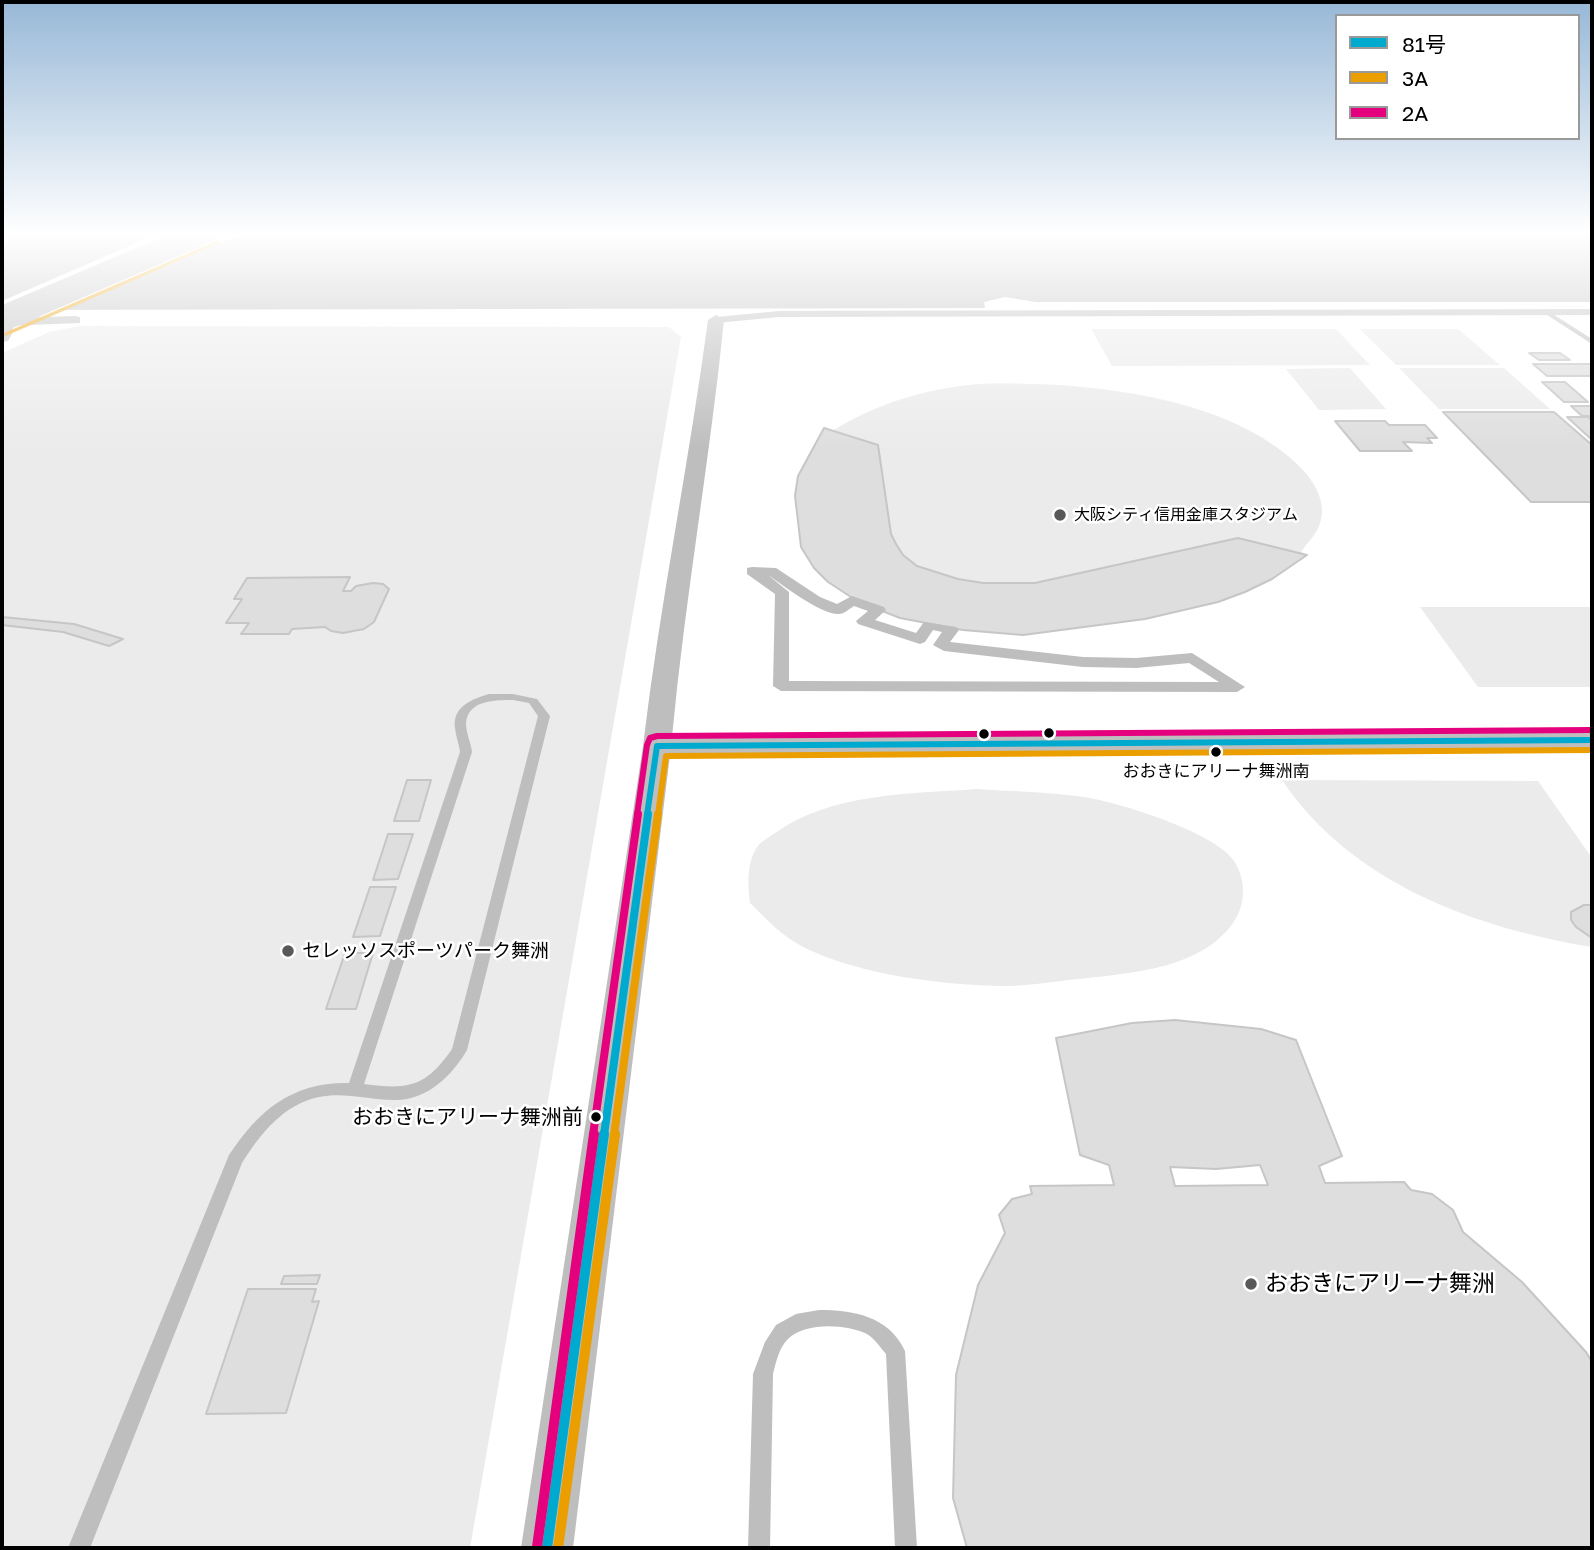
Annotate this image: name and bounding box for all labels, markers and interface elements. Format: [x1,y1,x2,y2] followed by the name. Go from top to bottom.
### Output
[1335,14,1580,140] legend
[1402,31,1446,57] text: 81号
[1402,65,1428,91] text: 3A
[1402,100,1428,126] text: 2A
[1074,505,1298,525] place label: 大阪シティ信用金庫スタジアム
[1052,507,1068,523] marker: 大阪シティ信用金庫スタジアム
[1042,726,1056,740] unlabelled marker
[977,727,991,741] unlabelled marker
[1209,745,1223,759] marker: おおきにアリーナ舞洲南
[1123,762,1309,782] place label: おおきにアリーナ舞洲南
[302,940,549,962] place label: セレッソスポーツパーク舞洲
[280,943,296,959] marker: セレッソスポーツパーク舞洲
[352,1104,583,1130] place label: おおきにアリーナ舞洲前
[589,1110,603,1124] marker: おおきにアリーナ舞洲前
[1265,1270,1495,1298] place label: おおきにアリーナ舞洲
[1243,1276,1259,1292] marker: おおきにアリーナ舞洲

